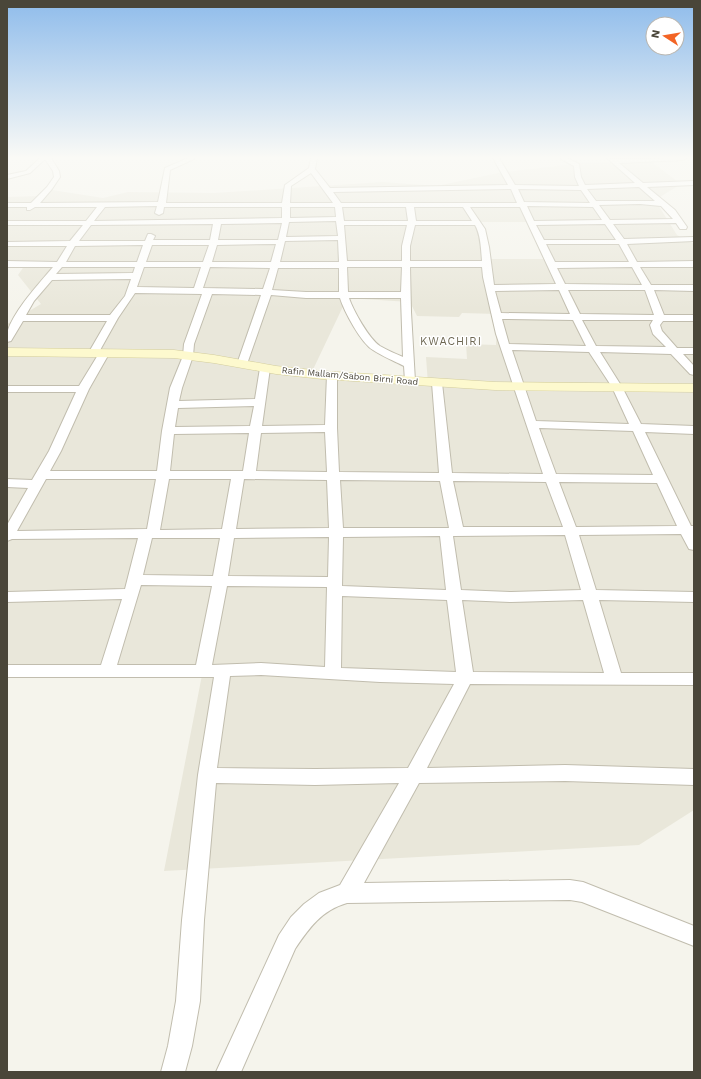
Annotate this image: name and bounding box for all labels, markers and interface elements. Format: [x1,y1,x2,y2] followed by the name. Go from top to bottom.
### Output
[645,16,685,56] north arrow
[649,29,663,39] text: N
[420,335,482,348] district label: KWACHIRI
[281,365,419,387] street label: Rafin Mallam/Sabon Birni Road

